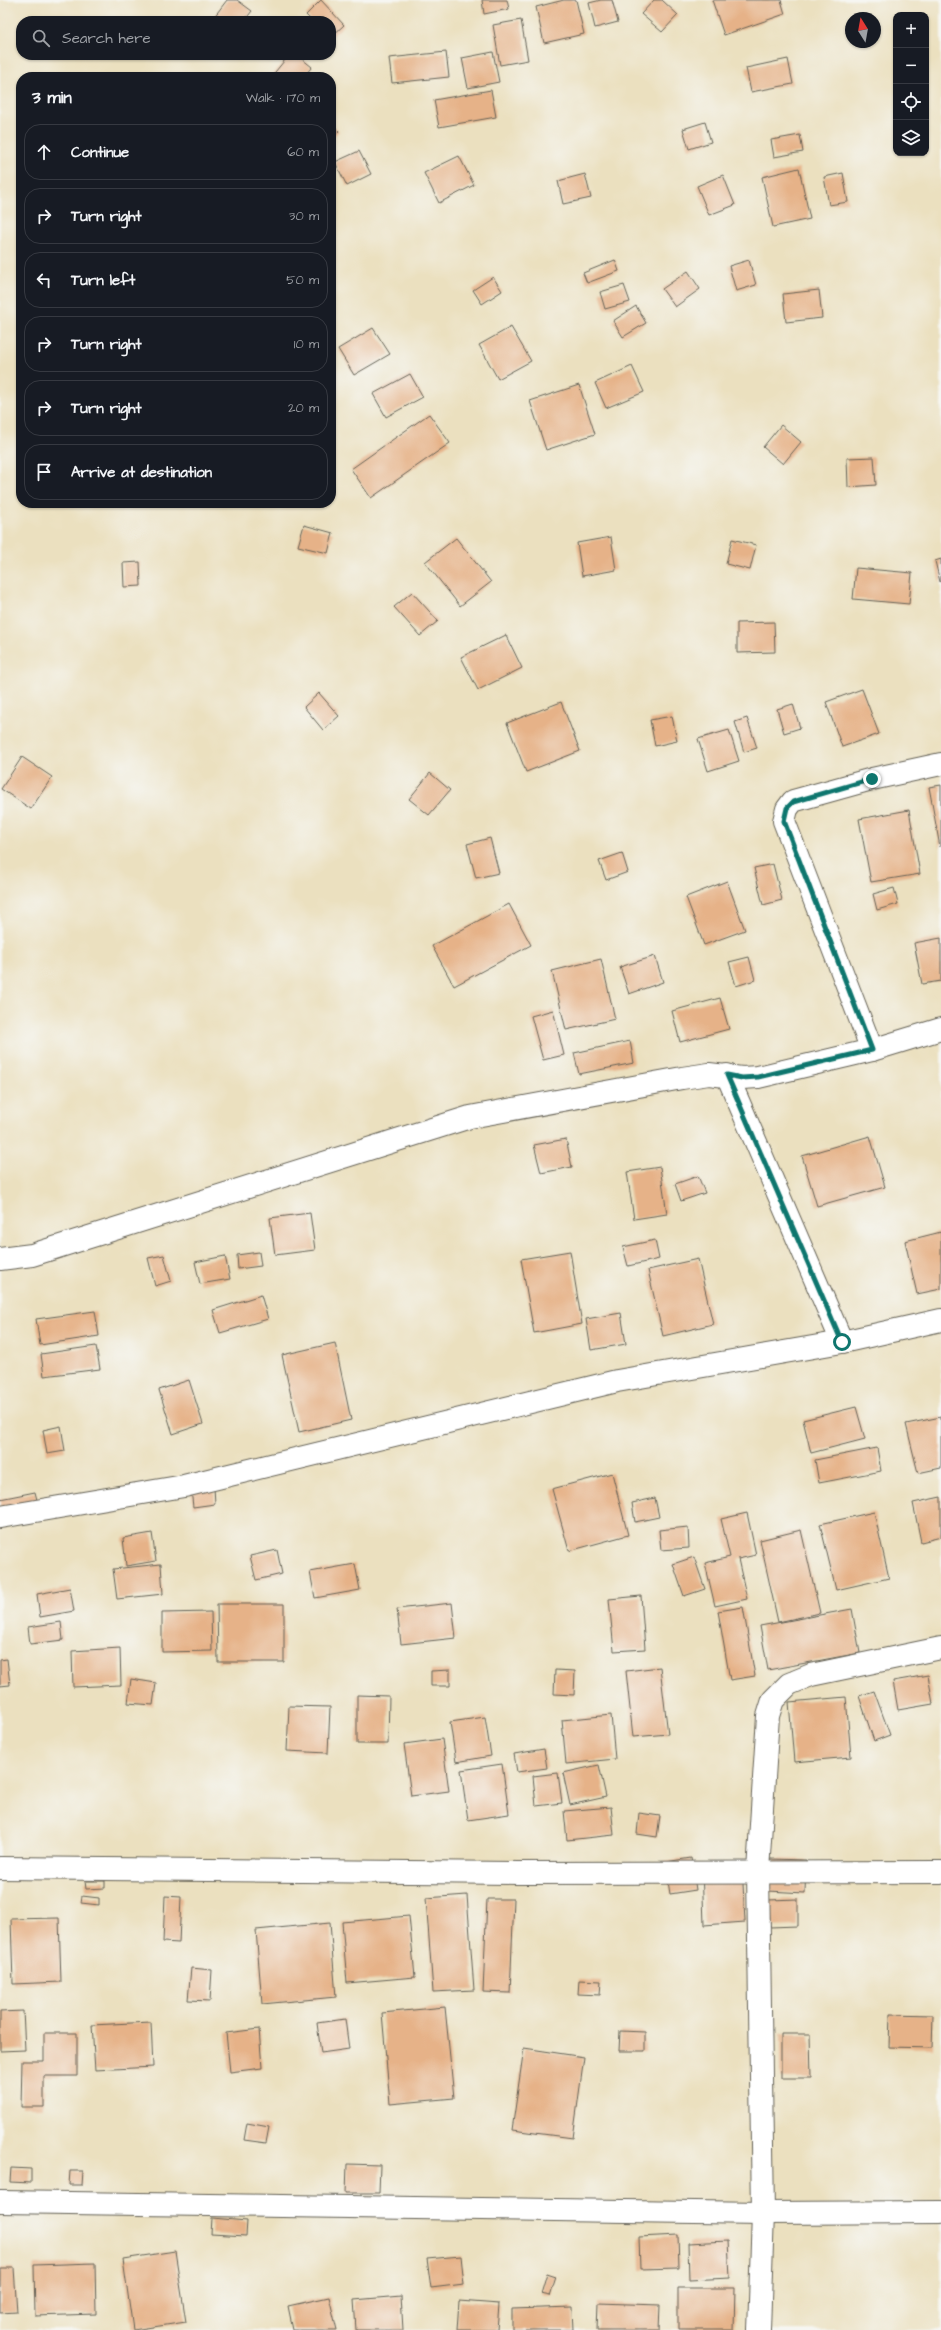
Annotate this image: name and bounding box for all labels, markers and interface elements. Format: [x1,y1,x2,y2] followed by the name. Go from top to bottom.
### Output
[845,12,881,48] north arrow
[893,12,929,156] map controls
[893,12,929,48] button: +
[16,16,336,60] search box
[30,27,52,49] icon: search
[62,28,151,49] text: Search here
[893,48,929,84] button: −
[893,84,929,120] button: locate
[32,86,72,110] text: 3 min
[246,89,320,107] text: Walk · 170 m
[893,120,929,156] button: layers
[33,141,55,163] icon: ahead
[71,142,129,163] text: Continue
[287,143,319,161] text: 60 m
[33,205,55,227] icon: right
[71,206,142,227] text: Turn right
[289,207,319,225] text: 30 m
[33,269,55,291] icon: left
[71,270,135,291] text: Turn left
[286,271,319,289] text: 50 m
[33,333,55,355] icon: right
[71,334,142,355] text: Turn right
[294,335,319,353] text: 10 m
[33,397,55,419] icon: right
[71,398,142,419] text: Turn right
[288,399,319,417] text: 20 m
[33,461,55,483] icon: arrive
[71,462,212,483] text: Arrive at destination
[863,770,881,788] route end
[833,1333,851,1351] route start

